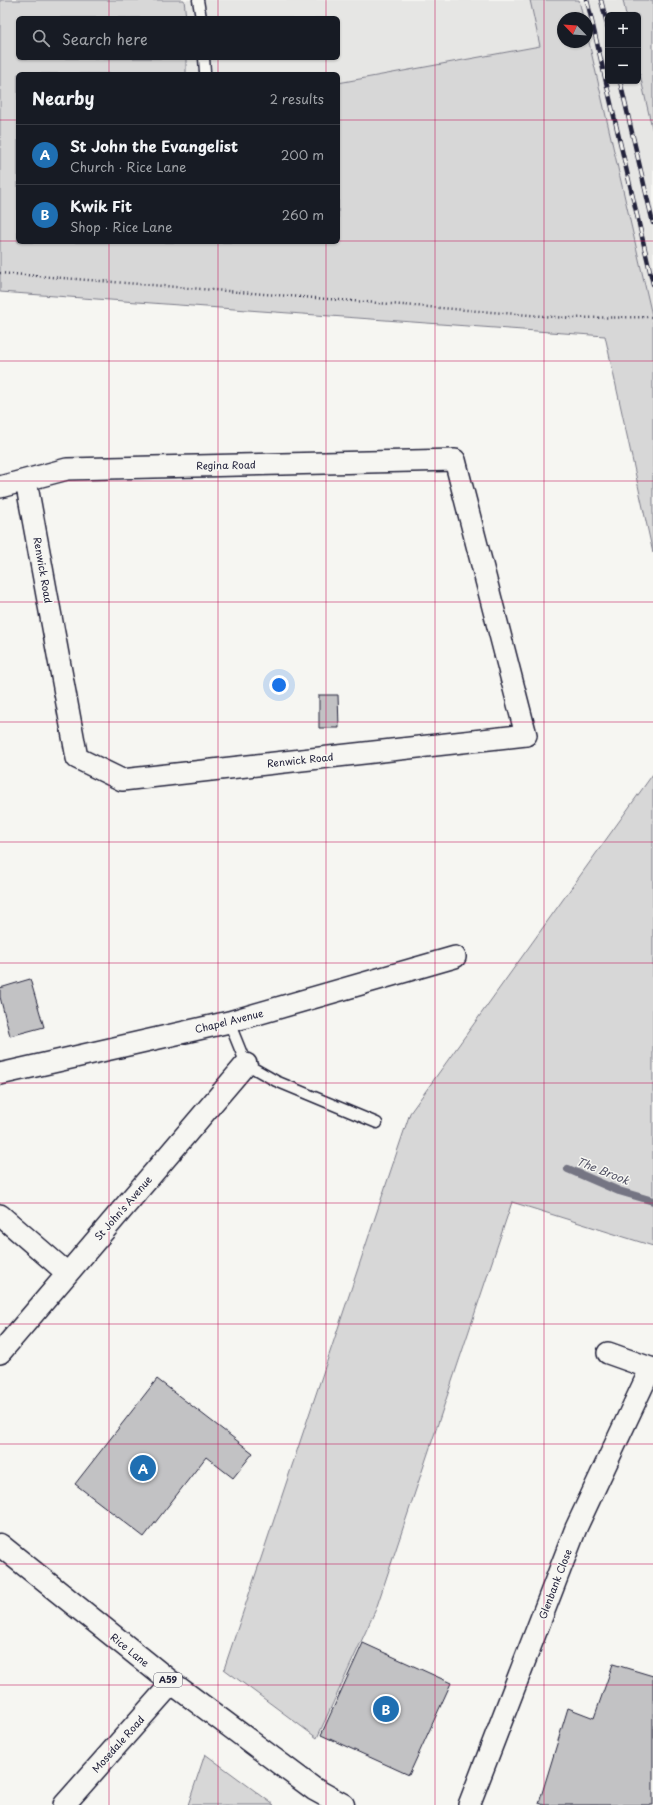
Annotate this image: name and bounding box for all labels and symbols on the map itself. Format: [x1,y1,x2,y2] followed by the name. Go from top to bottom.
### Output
[557,12,593,48] north arrow
[196,456,256,473] street label: Regina Road
[30,536,57,604] street label: Renwick Road
[269,675,289,695] your location
[266,749,334,770] street label: Renwick Road
[193,1005,265,1036] street label: Chapel Avenue
[574,1152,633,1189] water label: The Brook
[90,1172,155,1243] street label: St John's Avenue
[130,1453,156,1483] pin: A
[534,1546,575,1621] street label: Glenbank Close
[108,1629,153,1670] street label: Rice Lane
[154,1673,182,1687] road number: A59
[373,1694,399,1724] pin: B
[88,1712,147,1775] street label: Mosedale Road

